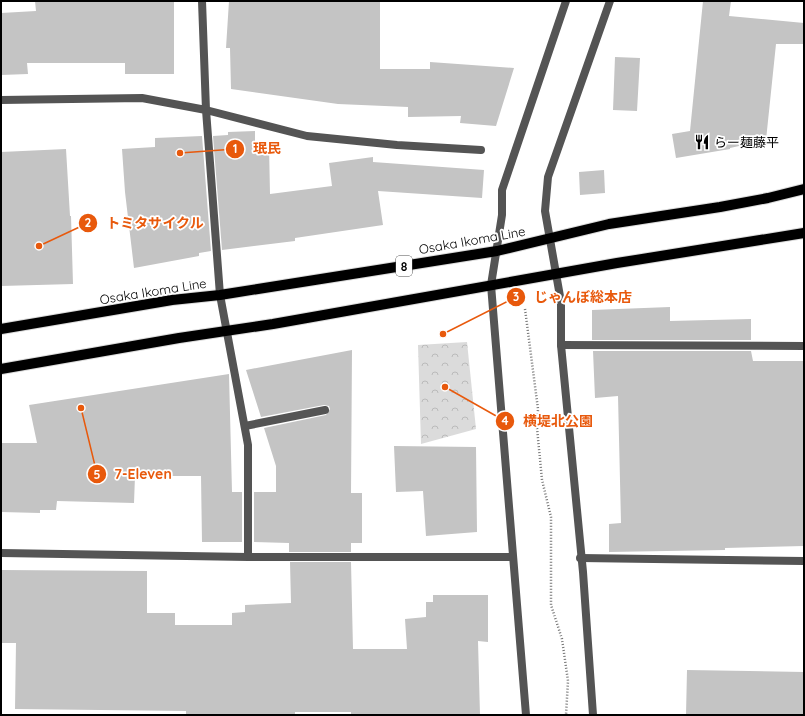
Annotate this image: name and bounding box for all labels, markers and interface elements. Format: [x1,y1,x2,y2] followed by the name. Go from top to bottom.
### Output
[693,133,711,151] restaurant icon: らー麺藤平
[714,134,779,150] place label: らー麺藤平
[225,136,289,162] callout: 珉民
[253,139,281,157] text: 珉民
[233,141,237,156] text: 1
[78,210,212,236] callout: トミタサイクル
[106,214,204,232] text: トミタサイクル
[85,215,92,230] text: 2
[417,223,527,257] street label: Osaka Ikoma Line
[396,256,412,276] road number: 8
[98,275,208,307] street label: Osaka Ikoma Line
[506,284,640,310] callout: じゃんぼ総本店
[534,288,632,306] text: じゃんぼ総本店
[513,289,519,304] text: 3
[495,408,601,434] callout: 横堤北公園
[523,412,593,430] text: 横堤北公園
[501,413,509,428] text: 4
[87,461,180,487] callout: 7-Eleven
[114,465,172,483] text: 7-Eleven
[94,467,101,482] text: 5

